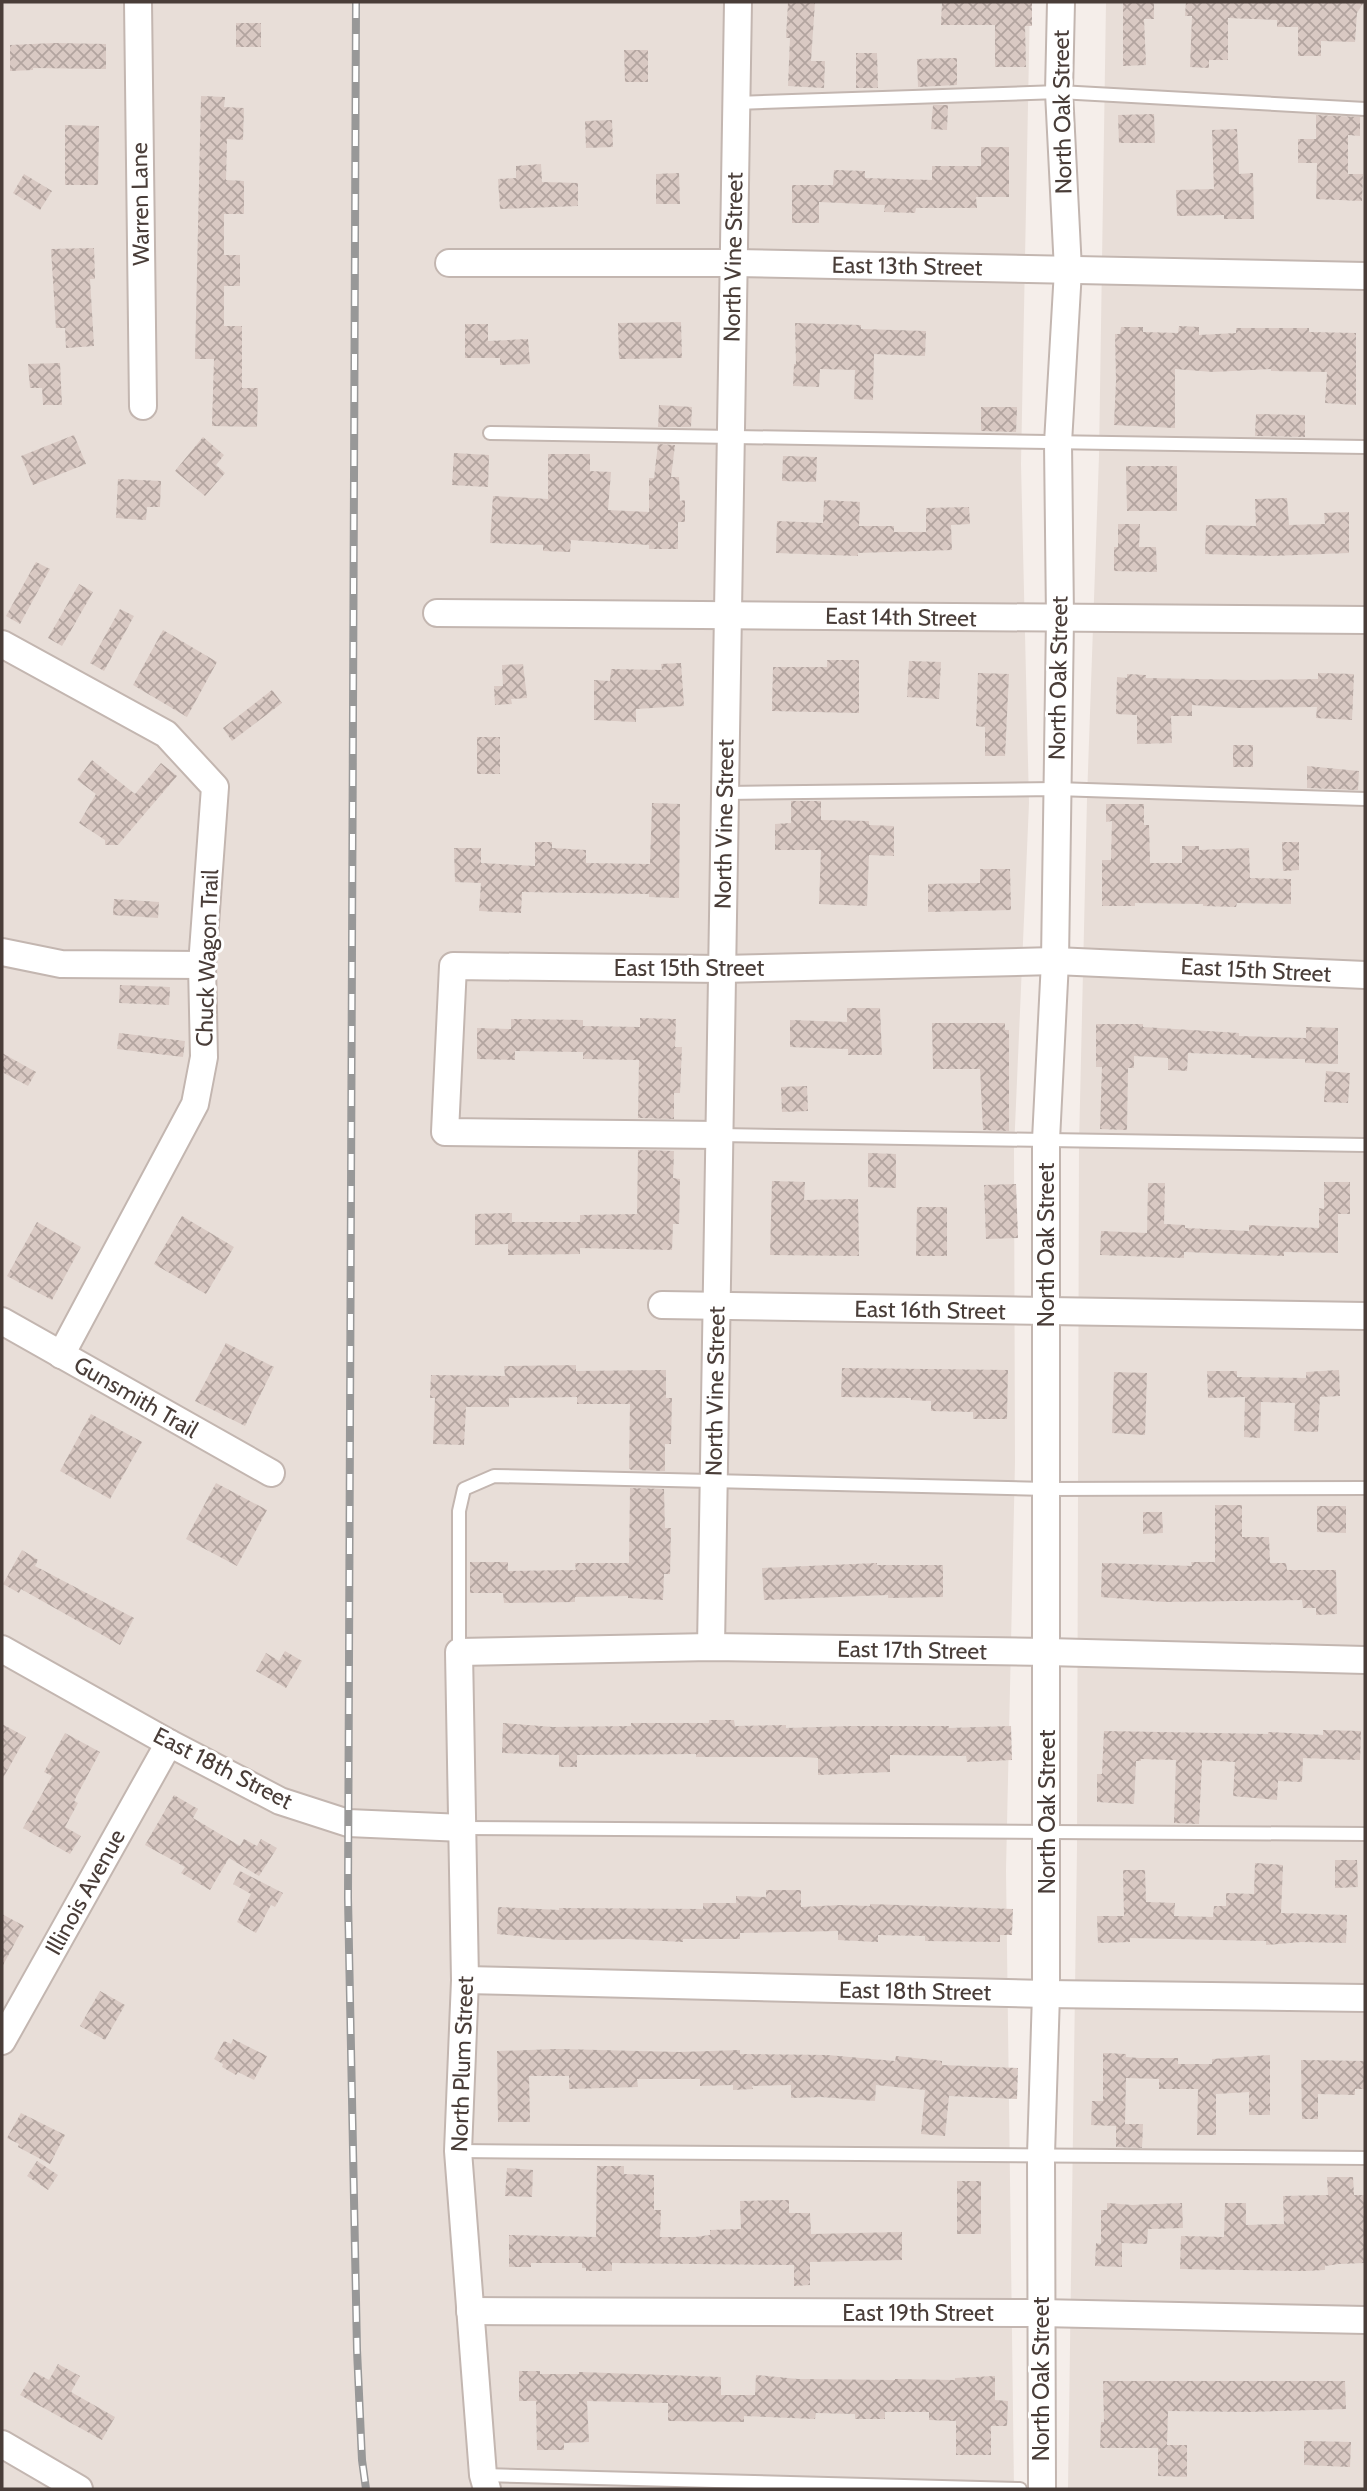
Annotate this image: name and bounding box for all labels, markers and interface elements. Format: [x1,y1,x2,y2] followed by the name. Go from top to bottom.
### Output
[1047,29,1077,194] street label: North Oak Street
[125,142,155,266] street label: Warren Lane
[718,172,748,342] street label: North Vine Street
[831,251,983,281] street label: East 13th Street
[1043,595,1073,760] street label: North Oak Street
[825,602,977,632] street label: East 14th Street
[709,739,739,909] street label: North Vine Street
[190,868,224,1047] street label: Chuck Wagon Trail
[1180,952,1332,988] street label: East 15th Street
[614,954,765,982] street label: East 15th Street
[1032,1163,1060,1327] street label: North Oak Street
[854,1295,1006,1325] street label: East 16th Street
[700,1306,730,1476] street label: North Vine Street
[69,1350,204,1444] street label: Gunsmith Trail
[837,1635,987,1665] street label: East 17th Street
[149,1721,297,1815] street label: East 18th Street
[1033,1730,1061,1894] street label: North Oak Street
[39,1824,131,1960] street label: Illinois Avenue
[445,1975,479,2153] street label: North Plum Street
[839,1976,992,2006] street label: East 18th Street
[1027,2297,1055,2461] street label: North Oak Street
[842,2299,994,2327] street label: East 19th Street

